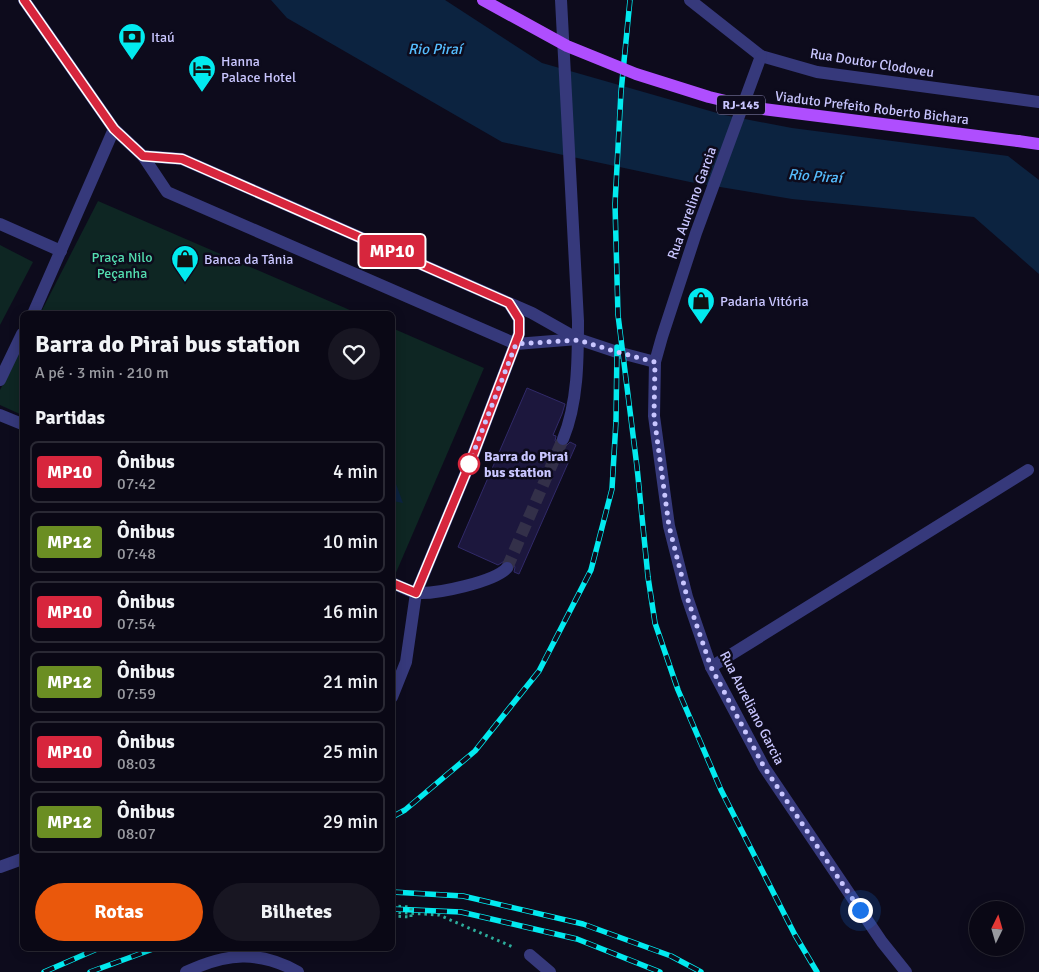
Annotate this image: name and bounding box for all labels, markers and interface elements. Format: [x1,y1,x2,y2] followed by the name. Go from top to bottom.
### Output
[117,22,147,61] bank icon: Itaú
[151,29,175,46] place label: Itaú
[408,40,465,58] water label: Rio Piraí
[809,45,935,81] street label: Rua Doutor Clodoveu
[221,53,296,86] place label: Hanna Palace Hotel
[187,54,217,93] hotel icon: Hanna Palace Hotel
[774,88,970,128] street label: Viaduto Prefeito Roberto Bichara
[717,96,765,114] road number: RJ-145
[664,144,720,262] street label: Rua Aurelino Garcia
[788,165,845,187] water label: Rio Piraí
[357,235,427,267] line badge: MP10
[369,240,415,262] text: MP10
[170,244,200,283] shop icon: Banca da Tânia
[91,249,153,282] park label: Praça Nilo Peçanha
[204,251,293,268] place label: Banca da Tânia
[686,286,716,325] shop icon: Padaria Vitória
[720,293,809,310] place label: Padaria Vitória
[328,328,380,380] button: heart
[35,329,300,359] text: Barra do Pirai bus station
[35,363,169,383] text: A pé · 3 min · 210 m
[35,406,105,430] text: Partidas
[484,448,568,481] place label: Barra do Pirai bus station
[117,450,175,474] text: Ônibus
[458,453,480,475] marker: Barra do Pirai bus station
[333,460,378,484] text: 4 min
[47,461,92,483] text: MP10
[117,474,156,494] text: 07:42
[117,520,175,544] text: Ônibus
[323,530,378,554] text: 10 min
[47,531,92,553] text: MP12
[117,544,156,564] text: 07:48
[117,590,175,614] text: Ônibus
[323,600,378,624] text: 16 min
[47,601,92,623] text: MP10
[117,614,156,634] text: 07:54
[716,648,788,768] street label: Rua Aureliano Garcia
[117,660,175,684] text: Ônibus
[323,670,378,694] text: 21 min
[47,671,92,693] text: MP12
[117,684,156,704] text: 07:59
[117,730,175,754] text: Ônibus
[323,740,378,764] text: 25 min
[47,741,92,763] text: MP10
[117,754,156,774] text: 08:03
[117,800,175,824] text: Ônibus
[323,810,378,834] text: 29 min
[47,811,92,833] text: MP12
[117,824,156,844] text: 08:07
[35,883,203,941] button: Rotas
[213,883,380,941] button: Bilhetes
[848,898,873,923] your location
[969,901,1024,956] north arrow
[969,901,1024,956] map controls

